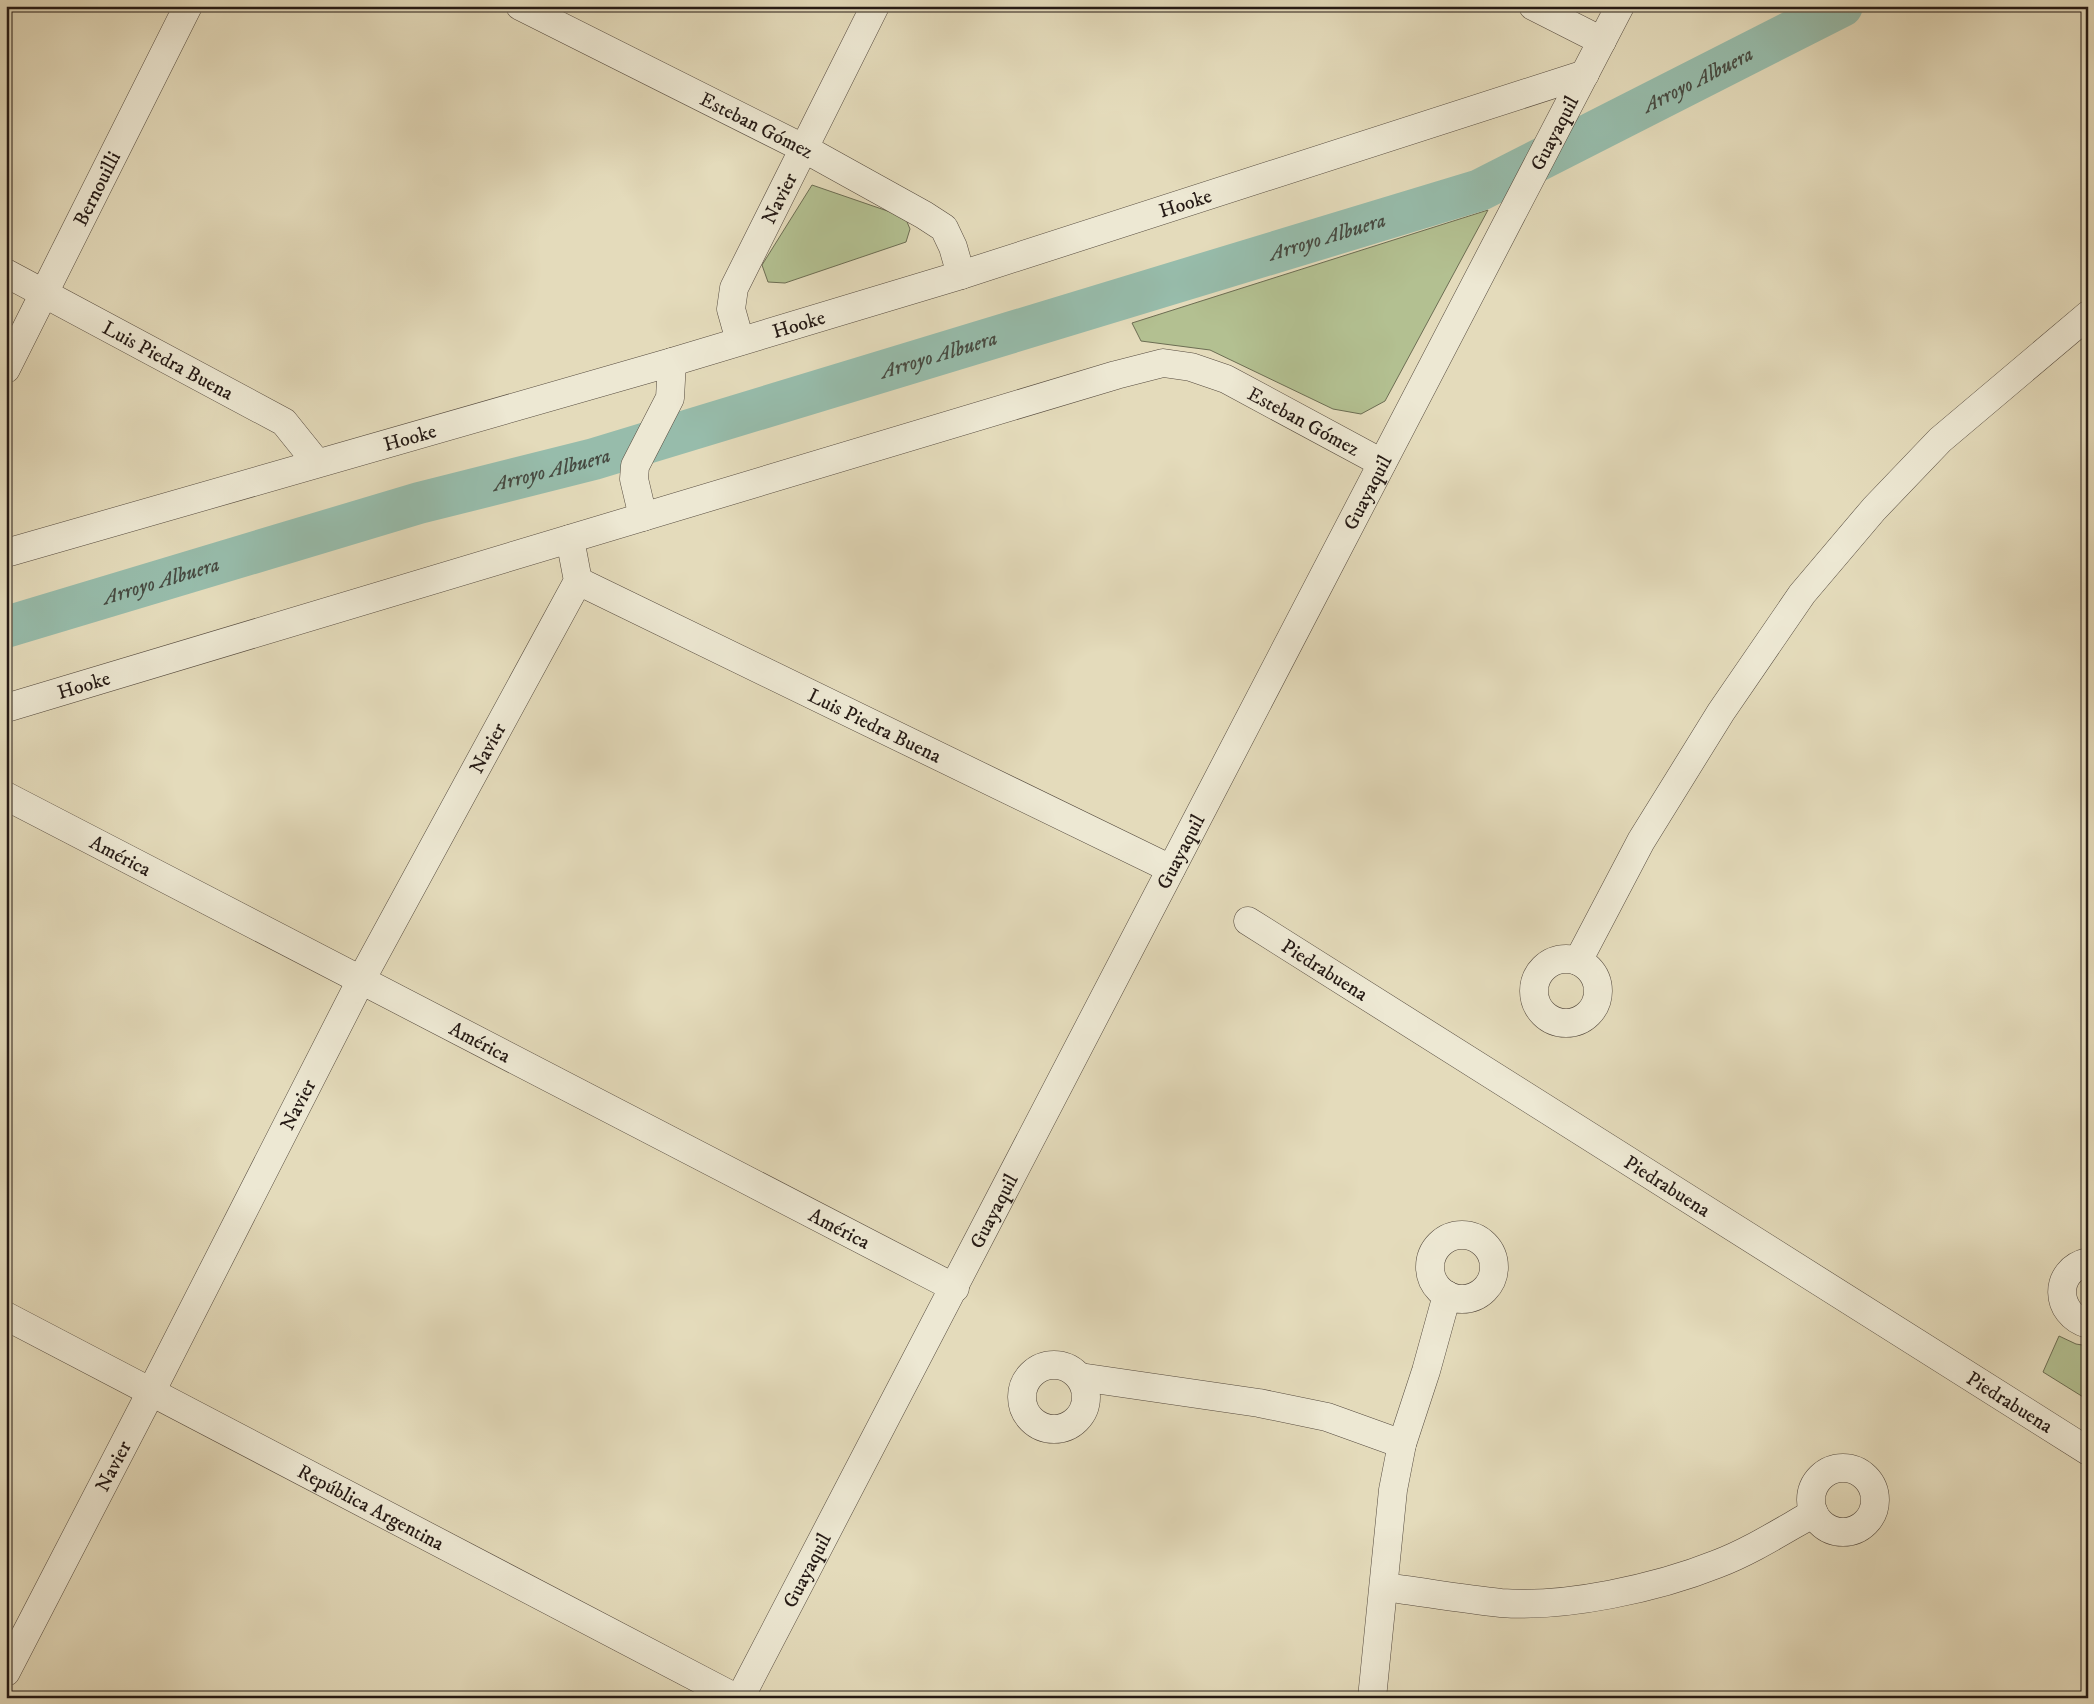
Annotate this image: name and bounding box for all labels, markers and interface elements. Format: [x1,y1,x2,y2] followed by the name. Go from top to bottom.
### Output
[1637,41,1758,120] water label: Arroyo Albuera
[695,87,818,165] street label: Esteban Gómez
[1526,92,1585,175] street label: Guayaquil
[69,148,127,231] street label: Bernouilli
[757,168,804,229] street label: Navier
[1156,184,1215,224] street label: Hooke
[1264,207,1389,268] water label: Arroyo Albuera
[770,306,828,345] street label: Hooke
[98,316,238,407] street label: Luis Piedra Buena
[876,325,1000,386] water label: Arroyo Albuera
[1243,382,1364,463] street label: Esteban Gómez
[381,419,440,458] street label: Hooke
[488,443,614,498] water label: Arroyo Albuera
[1339,451,1398,535] street label: Guayaquil
[98,552,223,612] water label: Arroyo Albuera
[55,666,113,706] street label: Hooke
[803,684,945,770] street label: Luis Piedra Buena
[465,718,513,778] street label: Navier
[1152,811,1211,894] street label: Guayaquil
[85,830,155,883] street label: América
[1276,934,1372,1008] street label: Piedrabuena
[444,1017,515,1070] street label: América
[275,1075,323,1135] street label: Navier
[1619,1150,1715,1224] street label: Piedrabuena
[965,1170,1024,1253] street label: Guayaquil
[804,1203,874,1256] street label: América
[1961,1367,2057,1440] street label: Piedrabuena
[90,1436,138,1496] street label: Navier
[293,1460,448,1557] street label: República Argentina
[778,1529,838,1613] street label: Guayaquil

